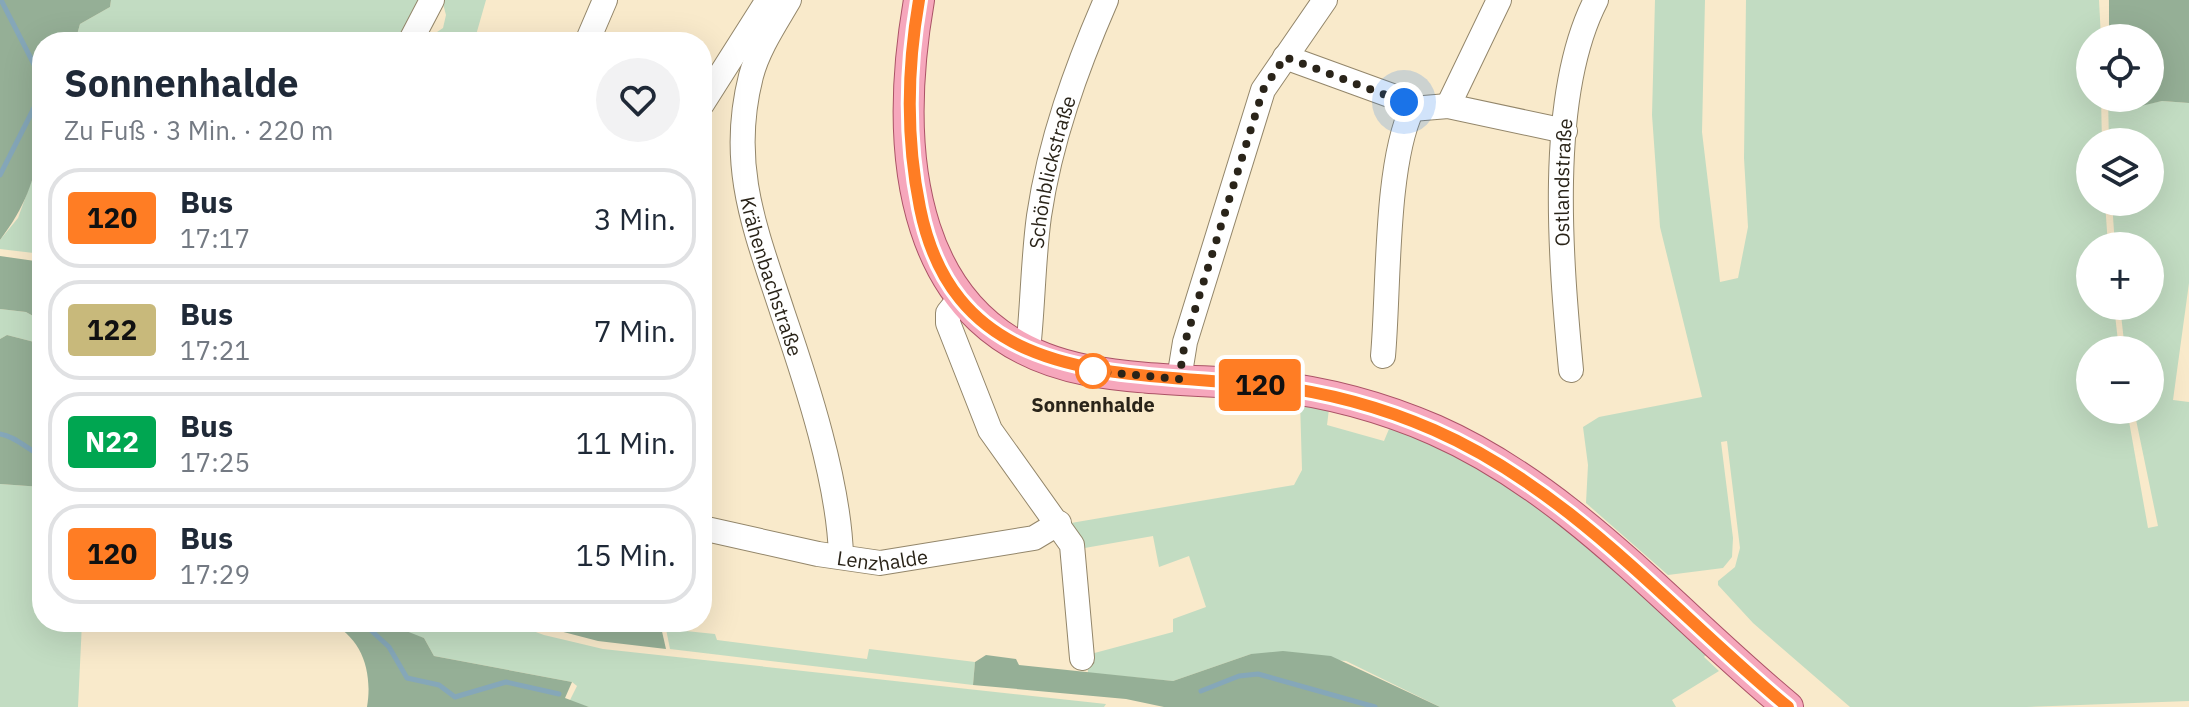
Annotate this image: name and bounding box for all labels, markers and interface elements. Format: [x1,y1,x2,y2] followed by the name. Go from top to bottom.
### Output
[2076,24,2164,424] map controls
[2076,24,2164,112] button: locate
[64,58,299,107] text: Sonnenhalde
[596,58,680,142] button: heart
[1384,82,1424,122] your location
[1022,92,1081,250] street label: Schönblickstraße
[64,113,333,147] text: Zu Fuß · 3 Min. · 220 m
[1547,117,1578,247] street label: Ostlandstraße
[2076,128,2164,216] button: layers
[180,182,233,221] text: Bus
[735,194,810,359] street label: Krähenbachstraße
[87,199,137,236] text: 120
[594,199,676,238] text: 3 Min.
[180,221,250,255] text: 17:17
[2076,232,2164,320] button: +
[180,294,233,333] text: Bus
[87,311,137,348] text: 122
[594,311,676,350] text: 7 Min.
[180,333,250,367] text: 17:21
[2076,336,2164,424] button: −
[1076,354,1110,388] marker: Sonnenhalde
[1214,359,1306,411] line badge: 120
[1235,366,1285,403] text: 120
[1031,391,1155,418] place label: Sonnenhalde
[180,406,233,445] text: Bus
[85,423,139,460] text: N22
[576,423,676,462] text: 11 Min.
[180,445,250,479] text: 17:25
[180,518,233,557] text: Bus
[87,535,137,572] text: 120
[576,535,676,574] text: 15 Min.
[835,542,930,577] street label: Lenzhalde
[180,557,250,591] text: 17:29

